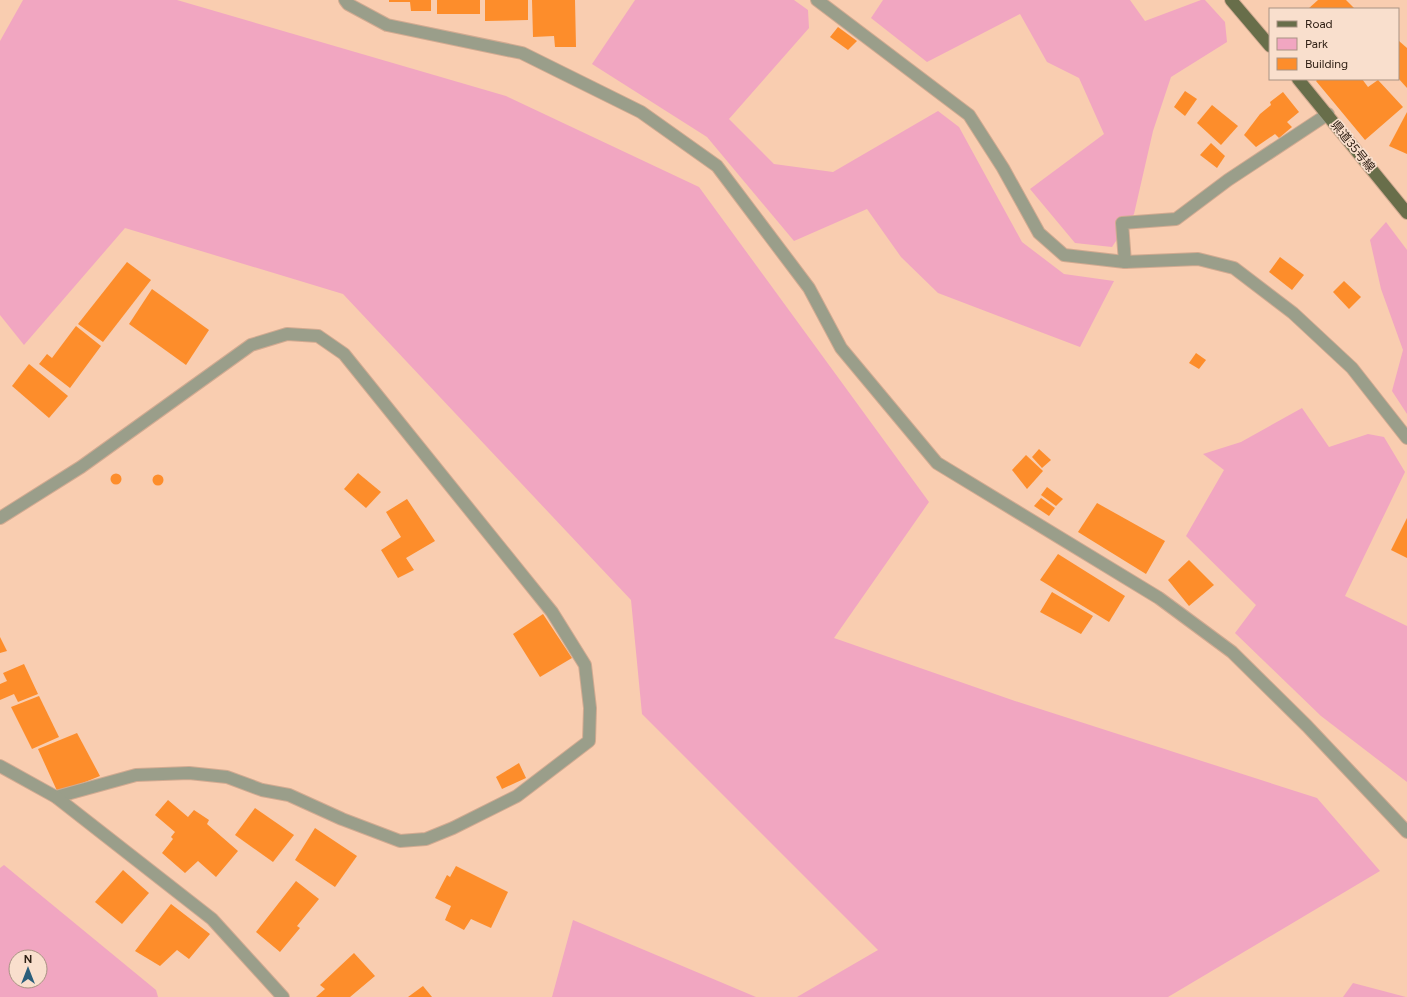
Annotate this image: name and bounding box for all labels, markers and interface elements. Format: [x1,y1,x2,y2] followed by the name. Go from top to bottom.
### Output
[1269,8,1399,80] legend
[1305,17,1333,31] text: Road
[1305,37,1328,51] text: Park
[1305,57,1348,71] text: Building
[1328,118,1378,174] street label: 県道35号線
[8,949,48,989] north arrow
[24,953,32,966] text: N

